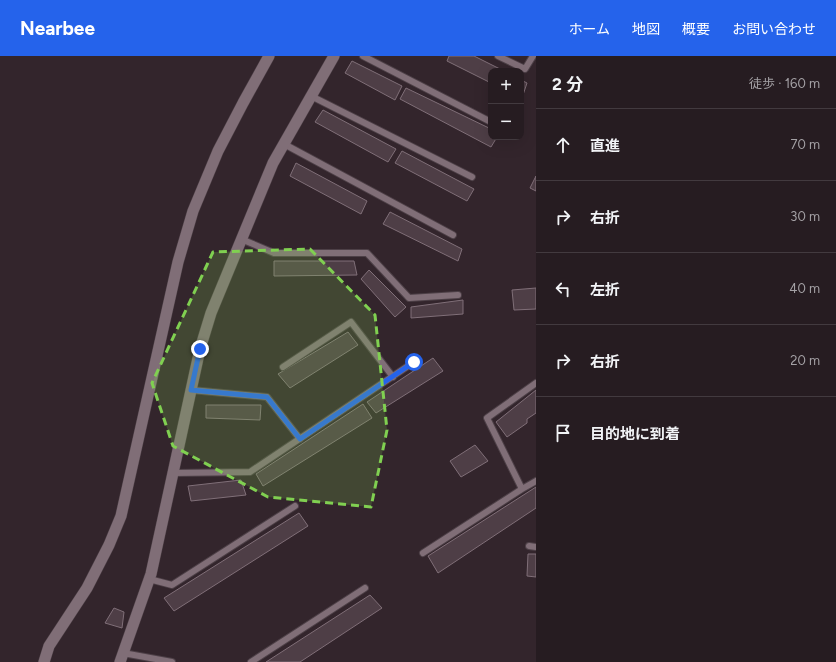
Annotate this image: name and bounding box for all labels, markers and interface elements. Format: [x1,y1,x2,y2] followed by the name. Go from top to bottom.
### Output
[20,17,95,40] text: Nearbee
[568,21,610,38] text: ホーム
[632,21,660,38] text: 地図
[682,21,710,38] text: 概要
[732,21,816,38] text: お問い合わせ
[488,68,524,140] map controls
[488,68,524,104] button: +
[552,74,583,94] text: 2 分
[749,76,820,91] text: 徒歩 · 160 m
[488,104,524,140] button: −
[552,134,574,156] icon: ahead
[590,137,620,155] text: 直進
[790,137,820,152] text: 70 m
[552,206,574,228] icon: right
[590,209,620,227] text: 右折
[790,209,820,224] text: 30 m
[552,278,574,300] icon: left
[590,281,620,299] text: 左折
[789,281,820,296] text: 40 m
[191,340,209,358] route end
[552,350,574,372] icon: right
[405,353,423,371] route start
[590,353,620,371] text: 右折
[790,353,820,368] text: 20 m
[552,422,574,444] icon: arrive
[590,425,680,443] text: 目的地に到着

